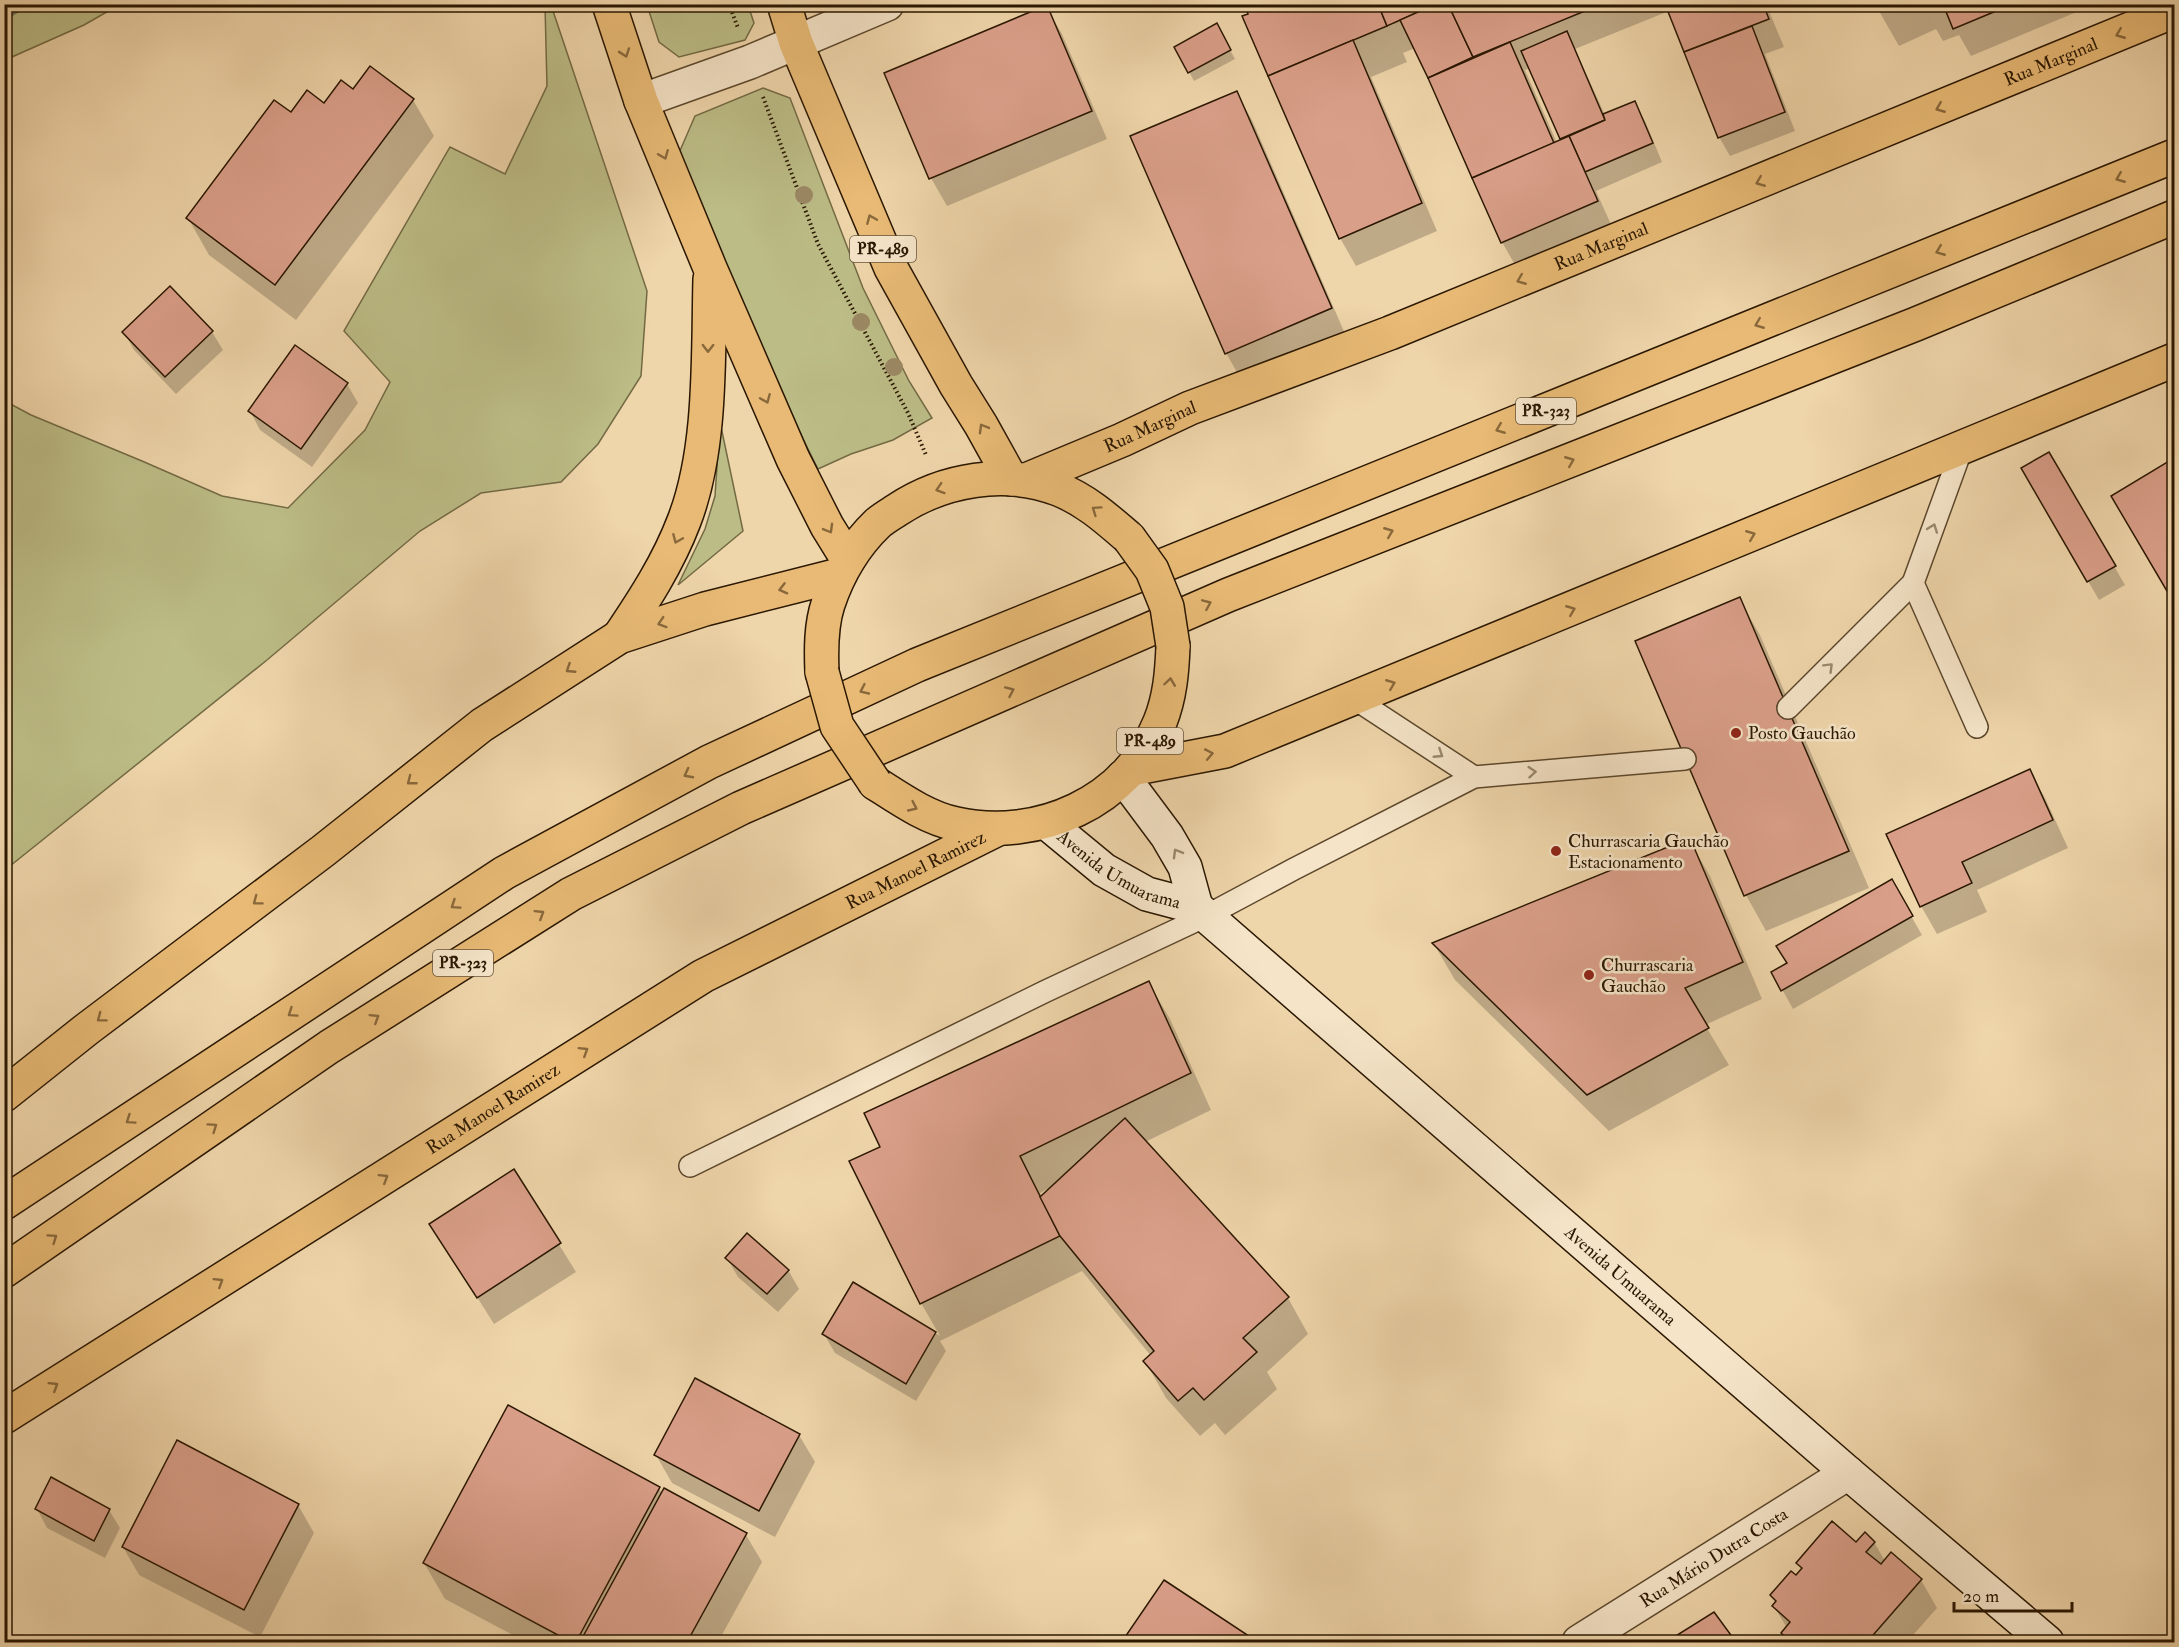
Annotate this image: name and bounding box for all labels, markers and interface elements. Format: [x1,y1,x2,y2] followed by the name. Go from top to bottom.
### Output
[2116,27,2127,39] one-way arrow
[2000,32,2101,91] street label: Rua Marginal
[618,47,631,58] one-way arrow
[1935,101,1946,113] one-way arrow
[656,149,669,160] one-way arrow
[2116,171,2127,183] one-way arrow
[1755,175,1766,187] one-way arrow
[866,215,878,226] one-way arrow
[1551,217,1652,276] street label: Rua Marginal
[850,236,916,262] road number: PR-489
[1935,244,1946,256] one-way arrow
[1516,273,1527,285] one-way arrow
[1754,317,1765,329] one-way arrow
[702,343,715,352] one-way arrow
[759,393,771,404] one-way arrow
[1100,395,1200,458] street label: Rua Marginal
[1516,398,1576,424] road number: PR-323
[1495,422,1506,434] one-way arrow
[978,424,990,434] one-way arrow
[1564,456,1575,468] one-way arrow
[935,482,946,494] one-way arrow
[1092,506,1103,517] one-way arrow
[822,523,833,533] one-way arrow
[1925,524,1938,534] one-way arrow
[1382,527,1393,539] one-way arrow
[1745,530,1756,542] one-way arrow
[672,533,684,544] one-way arrow
[778,582,788,595] one-way arrow
[1201,600,1212,612] one-way arrow
[1565,605,1576,617] one-way arrow
[657,616,668,628] one-way arrow
[566,661,576,673] one-way arrow
[1822,663,1833,673] one-way arrow
[1164,677,1176,686] one-way arrow
[1385,679,1396,691] one-way arrow
[859,683,870,695] one-way arrow
[1003,686,1014,698] one-way arrow
[1748,722,1856,745] place label: Posto Gauchão
[1729,726,1743,740] marker: Posto Gauchão
[1117,728,1183,754] road number: PR-489
[1433,747,1444,758] one-way arrow
[1204,748,1214,761] one-way arrow
[1528,766,1537,779] one-way arrow
[683,767,694,778] one-way arrow
[406,774,417,785] one-way arrow
[907,799,918,811] one-way arrow
[1052,824,1184,914] street label: Avenida Umuarama
[842,825,990,915] street label: Rua Manoel Ramirez
[1568,830,1729,874] place label: Churrascaria Gauchão Estacionamento
[1549,844,1563,858] marker: Churrascaria Gauchão Estacionamento
[1172,849,1184,859] one-way arrow
[252,893,263,904] one-way arrow
[451,898,462,909] one-way arrow
[534,910,544,922] one-way arrow
[433,950,493,976] road number: PR-323
[1601,954,1694,998] place label: Churrascaria Gauchão
[1582,968,1596,982] marker: Churrascaria Gauchão
[288,1005,299,1016] one-way arrow
[97,1011,108,1022] one-way arrow
[369,1014,379,1026] one-way arrow
[578,1047,588,1059] one-way arrow
[422,1058,564,1159] street label: Rua Manoel Ramirez
[126,1113,136,1125] one-way arrow
[207,1123,218,1134] one-way arrow
[378,1173,388,1185] one-way arrow
[1559,1220,1682,1331] street label: Avenida Umuarama
[46,1234,57,1245] one-way arrow
[213,1277,223,1289] one-way arrow
[48,1381,58,1393] one-way arrow
[1635,1502,1793,1613] street label: Rua Mário Dutra Costa
[1954,1575,2072,1613] scale bar
[1963,1585,1999,1608] text: 20 m

